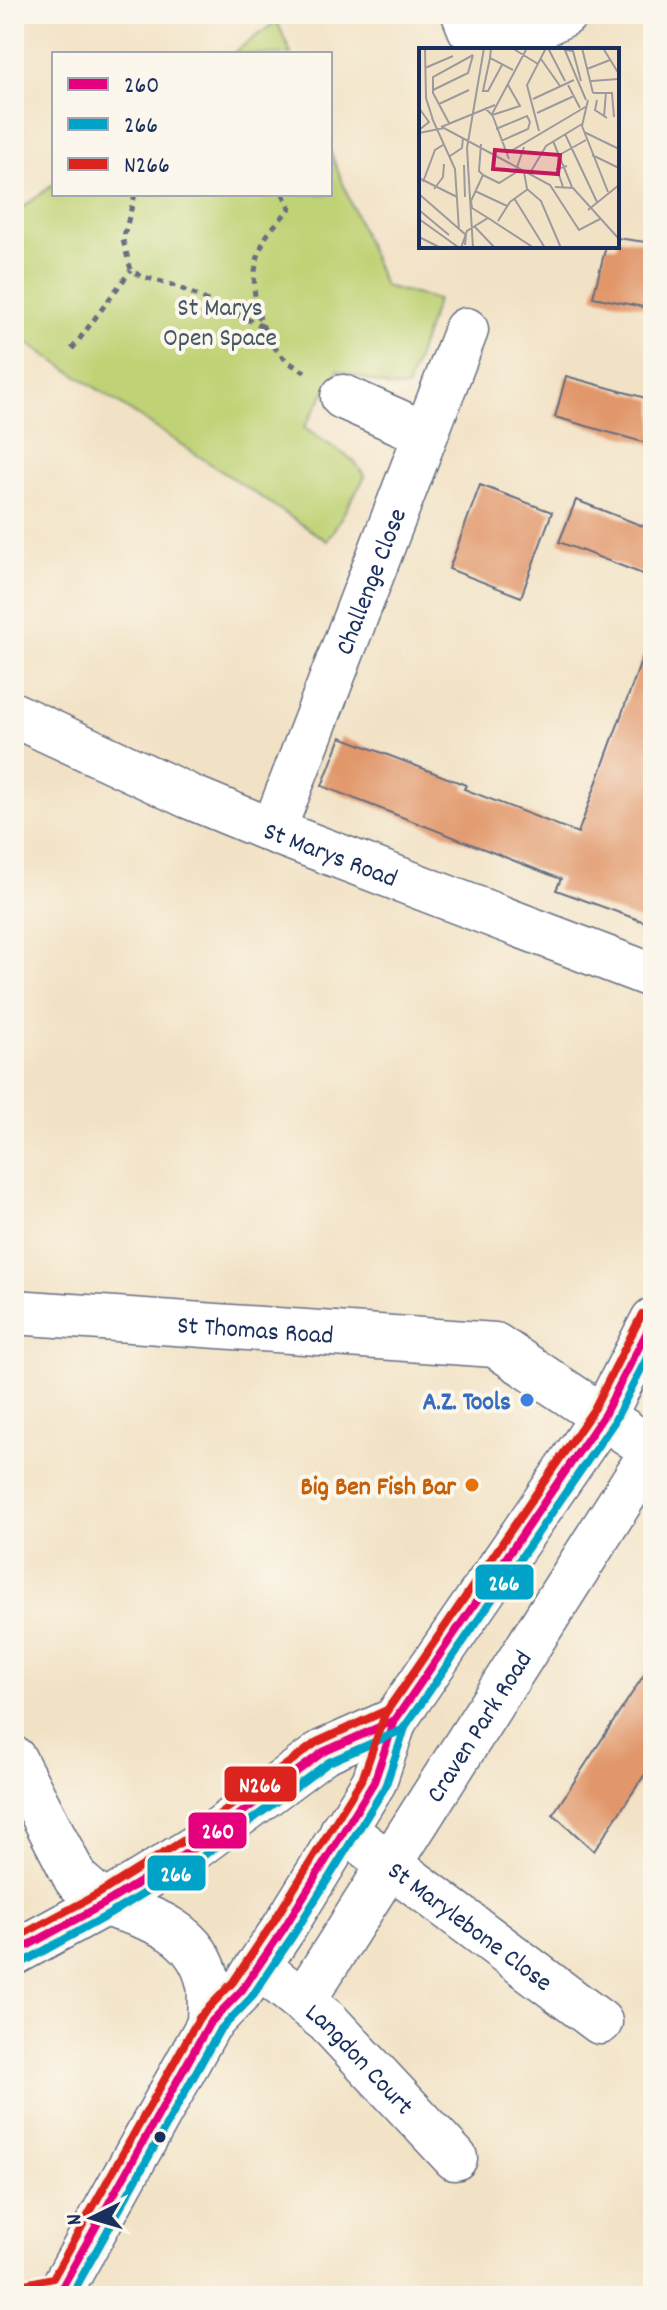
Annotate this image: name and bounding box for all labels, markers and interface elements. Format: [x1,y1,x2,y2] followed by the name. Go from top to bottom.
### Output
[419,48,619,248] inset map
[52,52,332,196] legend
[124,70,159,104] text: 260
[124,110,158,144] text: 266
[124,150,170,184] text: N266
[163,291,277,358] park label: St Marys Open Space
[328,503,418,661] street label: Challenge Close
[257,814,402,899] street label: St Marys Road
[176,1308,335,1356] street label: St Thomas Road
[422,1385,511,1422] place label: A.Z. Tools
[518,1391,536,1409] marker: A.Z. Tools
[301,1470,456,1507] place label: Big Ben Fish Bar
[463,1476,481,1494] marker: Big Ben Fish Bar
[474,1563,535,1601] line badge: 266
[488,1570,520,1601] text: 266
[418,1644,543,1811] street label: Craven Park Road
[223,1765,298,1803] line badge: N266
[239,1772,281,1803] text: N266
[187,1811,248,1850] line badge: 260
[202,1818,234,1849] text: 260
[146,1854,207,1892] line badge: 266
[379,1854,559,2002] street label: St Marylebone Close
[160,1861,192,1892] text: 266
[296,1996,421,2125] street label: Langdon Court
[152,2129,168,2145] unlabelled marker
[52,2178,132,2258] north arrow
[60,2213,91,2226] text: N

